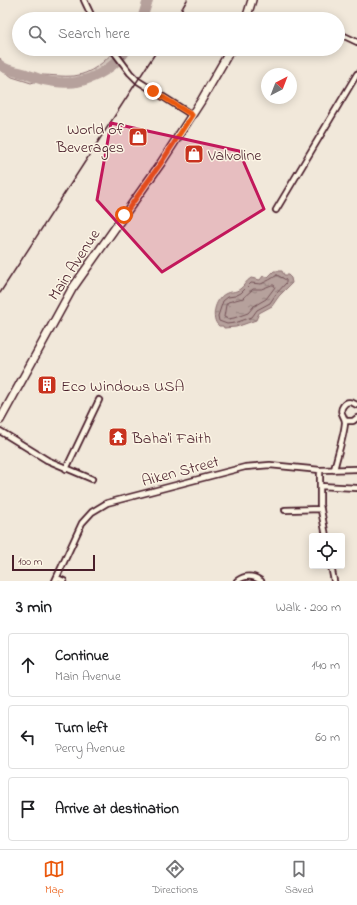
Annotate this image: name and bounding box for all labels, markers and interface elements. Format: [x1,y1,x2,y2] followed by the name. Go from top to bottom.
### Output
[12,12,345,56] search box
[26,23,48,45] icon: search
[58,23,130,45] text: Search here
[261,68,297,104] north arrow
[144,82,162,100] route end
[55,118,125,160] place label: World of Beverages
[127,126,149,148] shop icon: World of Beverages
[183,143,205,165] shop icon: Valvoline
[207,144,262,168] place label: Valvoline
[115,206,133,224] route start
[43,224,107,306] street label: Main Avenue
[36,374,58,396] building icon: Eco Windows USA
[61,375,184,399] place label: Eco Windows USA
[107,426,129,448] temple icon: Baha'i Faith
[131,427,211,451] place label: Baha'i Faith
[139,450,222,494] street label: Aiken Street
[309,533,345,569] map controls
[309,533,345,569] button: locate
[12,553,95,572] scale bar
[18,554,42,570] text: 100 m
[16,595,52,620] text: 3 min
[276,598,341,617] text: Walk · 200 m
[55,645,109,667] text: Continue
[17,654,39,676] icon: ahead
[312,656,340,675] text: 140 m
[55,667,121,686] text: Main Avenue
[55,717,108,739] text: Turn left
[17,726,39,748] icon: left
[315,728,340,747] text: 60 m
[55,739,125,758] text: Perry Avenue
[17,798,39,820] icon: arrive
[55,798,179,820] text: Arrive at destination
[43,858,65,898] tab: Map
[152,858,198,898] tab: Directions
[285,858,314,898] tab: Saved

